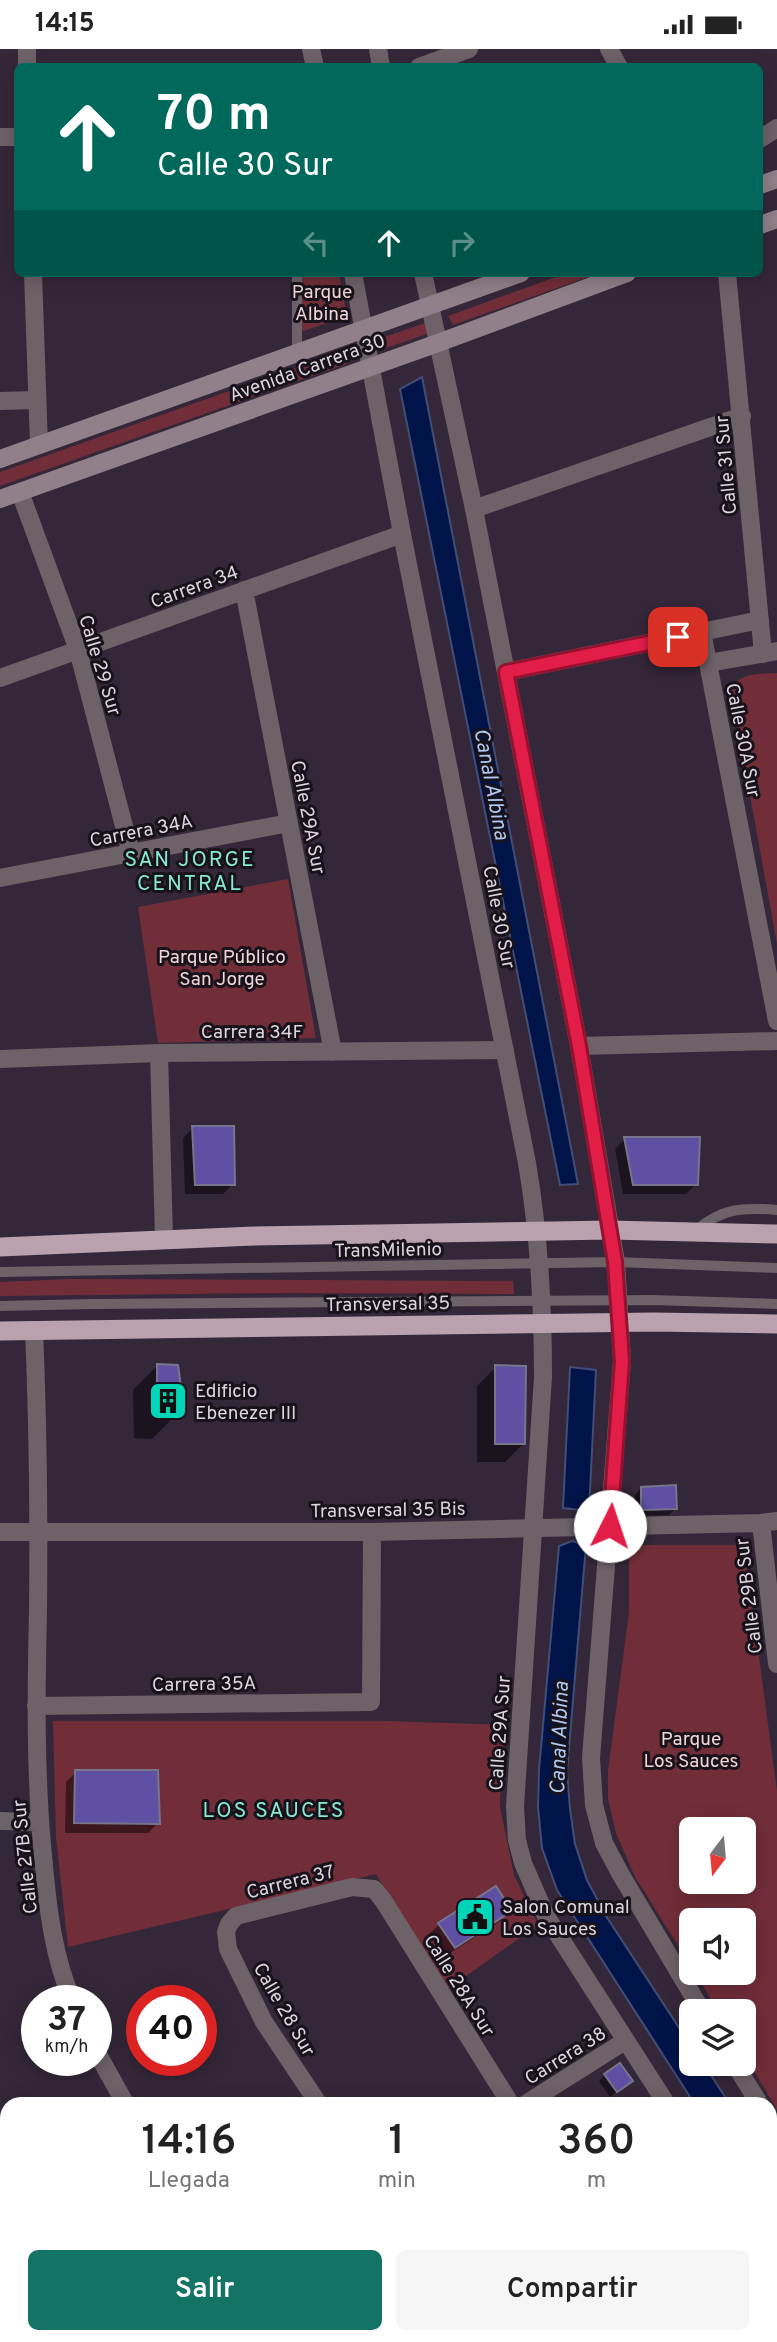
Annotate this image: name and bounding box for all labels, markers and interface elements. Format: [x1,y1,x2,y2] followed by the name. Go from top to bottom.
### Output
[35,8,95,41] text: 14:15
[157,86,271,148] text: 70 m
[42,91,133,182] icon: ahead
[157,147,333,187] text: Calle 30 Sur
[297,224,335,262] icon: left
[370,224,408,262] icon: ahead
[443,224,481,262] icon: right
[292,281,352,327] park label: Parque Albina
[226,329,389,408] street label: Avenida Carrera 30
[711,414,743,515] street label: Calle 31 Sur
[147,561,242,615] street label: Carrera 34
[648,607,708,667] pin
[72,612,126,719] street label: Calle 29 Sur
[659,618,697,656] icon: arrive
[719,681,765,800] street label: Calle 30A Sur
[466,726,515,843] water label: Canal Albina
[284,758,330,877] street label: Calle 29A Sur
[88,810,195,854] street label: Carrera 34A
[124,847,256,898] district label: SAN JORGE CENTRAL
[476,864,520,972] street label: Calle 30 Sur
[158,946,286,992] park label: Parque Público San Jorge
[201,1021,303,1045] street label: Carrera 34F
[334,1238,442,1264] street label: TransMilenio
[326,1292,451,1318] street label: Transversal 35
[147,1380,189,1422] building icon: Edificio Ebenezer III
[195,1380,296,1426] place label: Edificio Ebenezer III
[573,1489,647,1563] position arrow
[310,1498,466,1524] street label: Transversal 35 Bis
[731,1536,769,1655] street label: Calle 29B Sur
[152,1672,256,1698] street label: Carrera 35A
[485,1674,517,1792] street label: Calle 29A Sur
[545,1681,576,1795] water label: Canal Albina
[644,1728,738,1774] park label: Parque Los Sauces
[8,1798,44,1915] street label: Calle 27B Sur
[203,1798,345,1825] district label: LOS SAUCES
[679,1817,756,1893] north arrow
[679,1817,756,2076] map controls
[244,1860,337,1905] street label: Carrera 37
[454,1896,496,1938] public building icon: Salon Comunal Los Sauces
[502,1896,630,1942] place label: Salon Comunal Los Sauces
[679,1908,756,1985] button: sound
[417,1930,500,2042] street label: Calle 28A Sur
[247,1959,320,2062] street label: Calle 28 Sur
[126,1985,217,2076] speed limit sign: 40
[47,1999,86,2043] text: 37
[679,1999,756,2076] button: layers
[521,2022,611,2091] street label: Carrera 38
[45,2036,88,2059] text: km/h
[141,2116,236,2169] text: 14:16
[389,2116,405,2169] text: 1
[557,2116,636,2169] text: 360
[148,2167,230,2196] text: Llegada
[378,2167,416,2196] text: min
[587,2167,606,2196] text: m
[28,2250,382,2330] button: Salir
[396,2250,749,2330] button: Compartir

